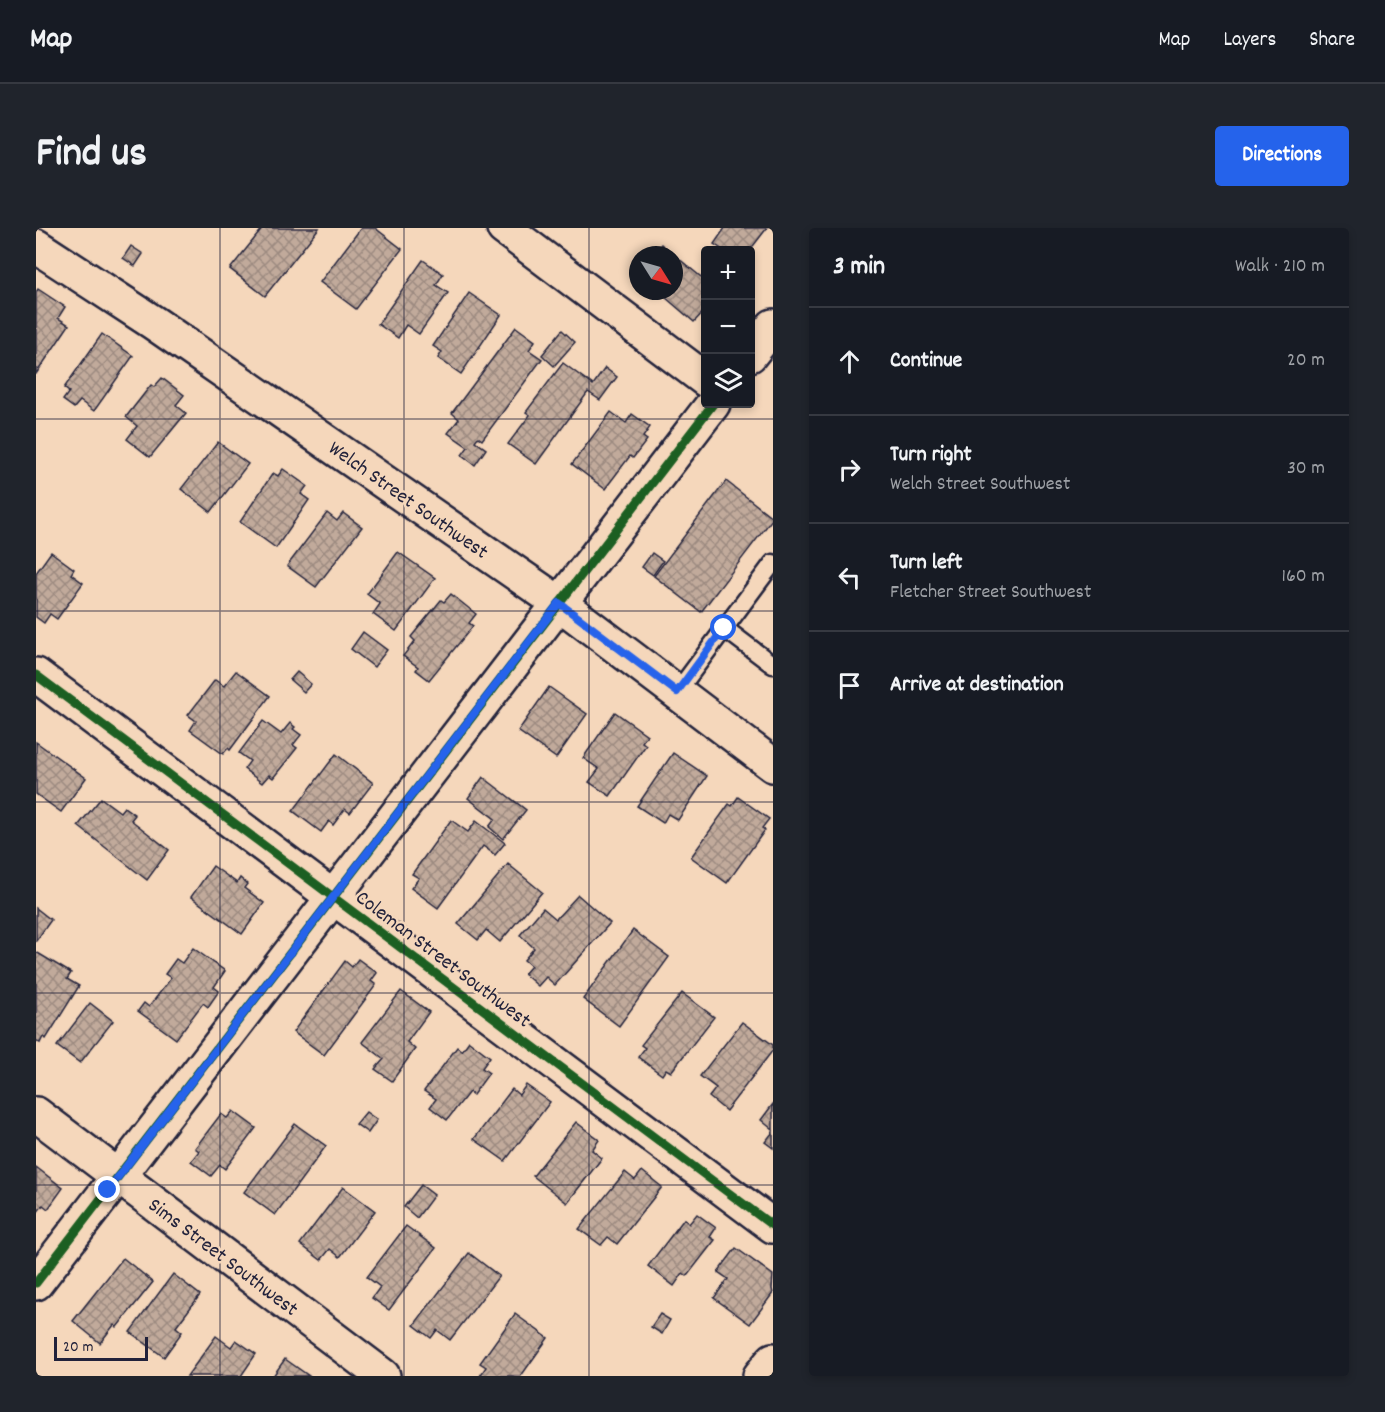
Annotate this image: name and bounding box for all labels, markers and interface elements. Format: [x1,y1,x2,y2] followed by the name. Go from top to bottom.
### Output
[30,21,72,61] text: Map
[1159,26,1190,56] text: Map
[1223,26,1276,56] text: Layers
[1309,26,1355,56] text: Share
[36,126,147,186] text: Find us
[1215,126,1349,186] button: Directions
[629,246,683,300] north arrow
[701,246,755,408] map controls
[701,246,755,300] button: +
[833,249,885,286] text: 3 min
[1235,253,1325,281] text: Walk · 210 m
[701,300,755,354] button: −
[833,345,866,378] icon: ahead
[890,346,962,377] text: Continue
[1287,347,1325,375] text: 20 m
[701,354,755,408] button: layers
[321,435,494,568] street label: Welch Street Southwest
[890,440,972,471] text: Turn right
[833,453,866,486] icon: right
[1287,455,1325,483] text: 30 m
[890,471,1070,499] text: Welch Street Southwest
[890,548,962,579] text: Turn left
[833,561,866,594] icon: left
[1282,563,1325,591] text: 160 m
[890,579,1091,607] text: Fletcher Street Southwest
[710,614,736,640] route start
[833,669,866,702] icon: arrive
[890,670,1064,701] text: Arrive at destination
[348,884,536,1037] street label: Coleman Street Southwest
[94,1176,120,1202] route end
[141,1192,304,1325] street label: Sims Street Southwest
[54,1334,148,1362] scale bar
[63,1336,93,1359] text: 20 m

